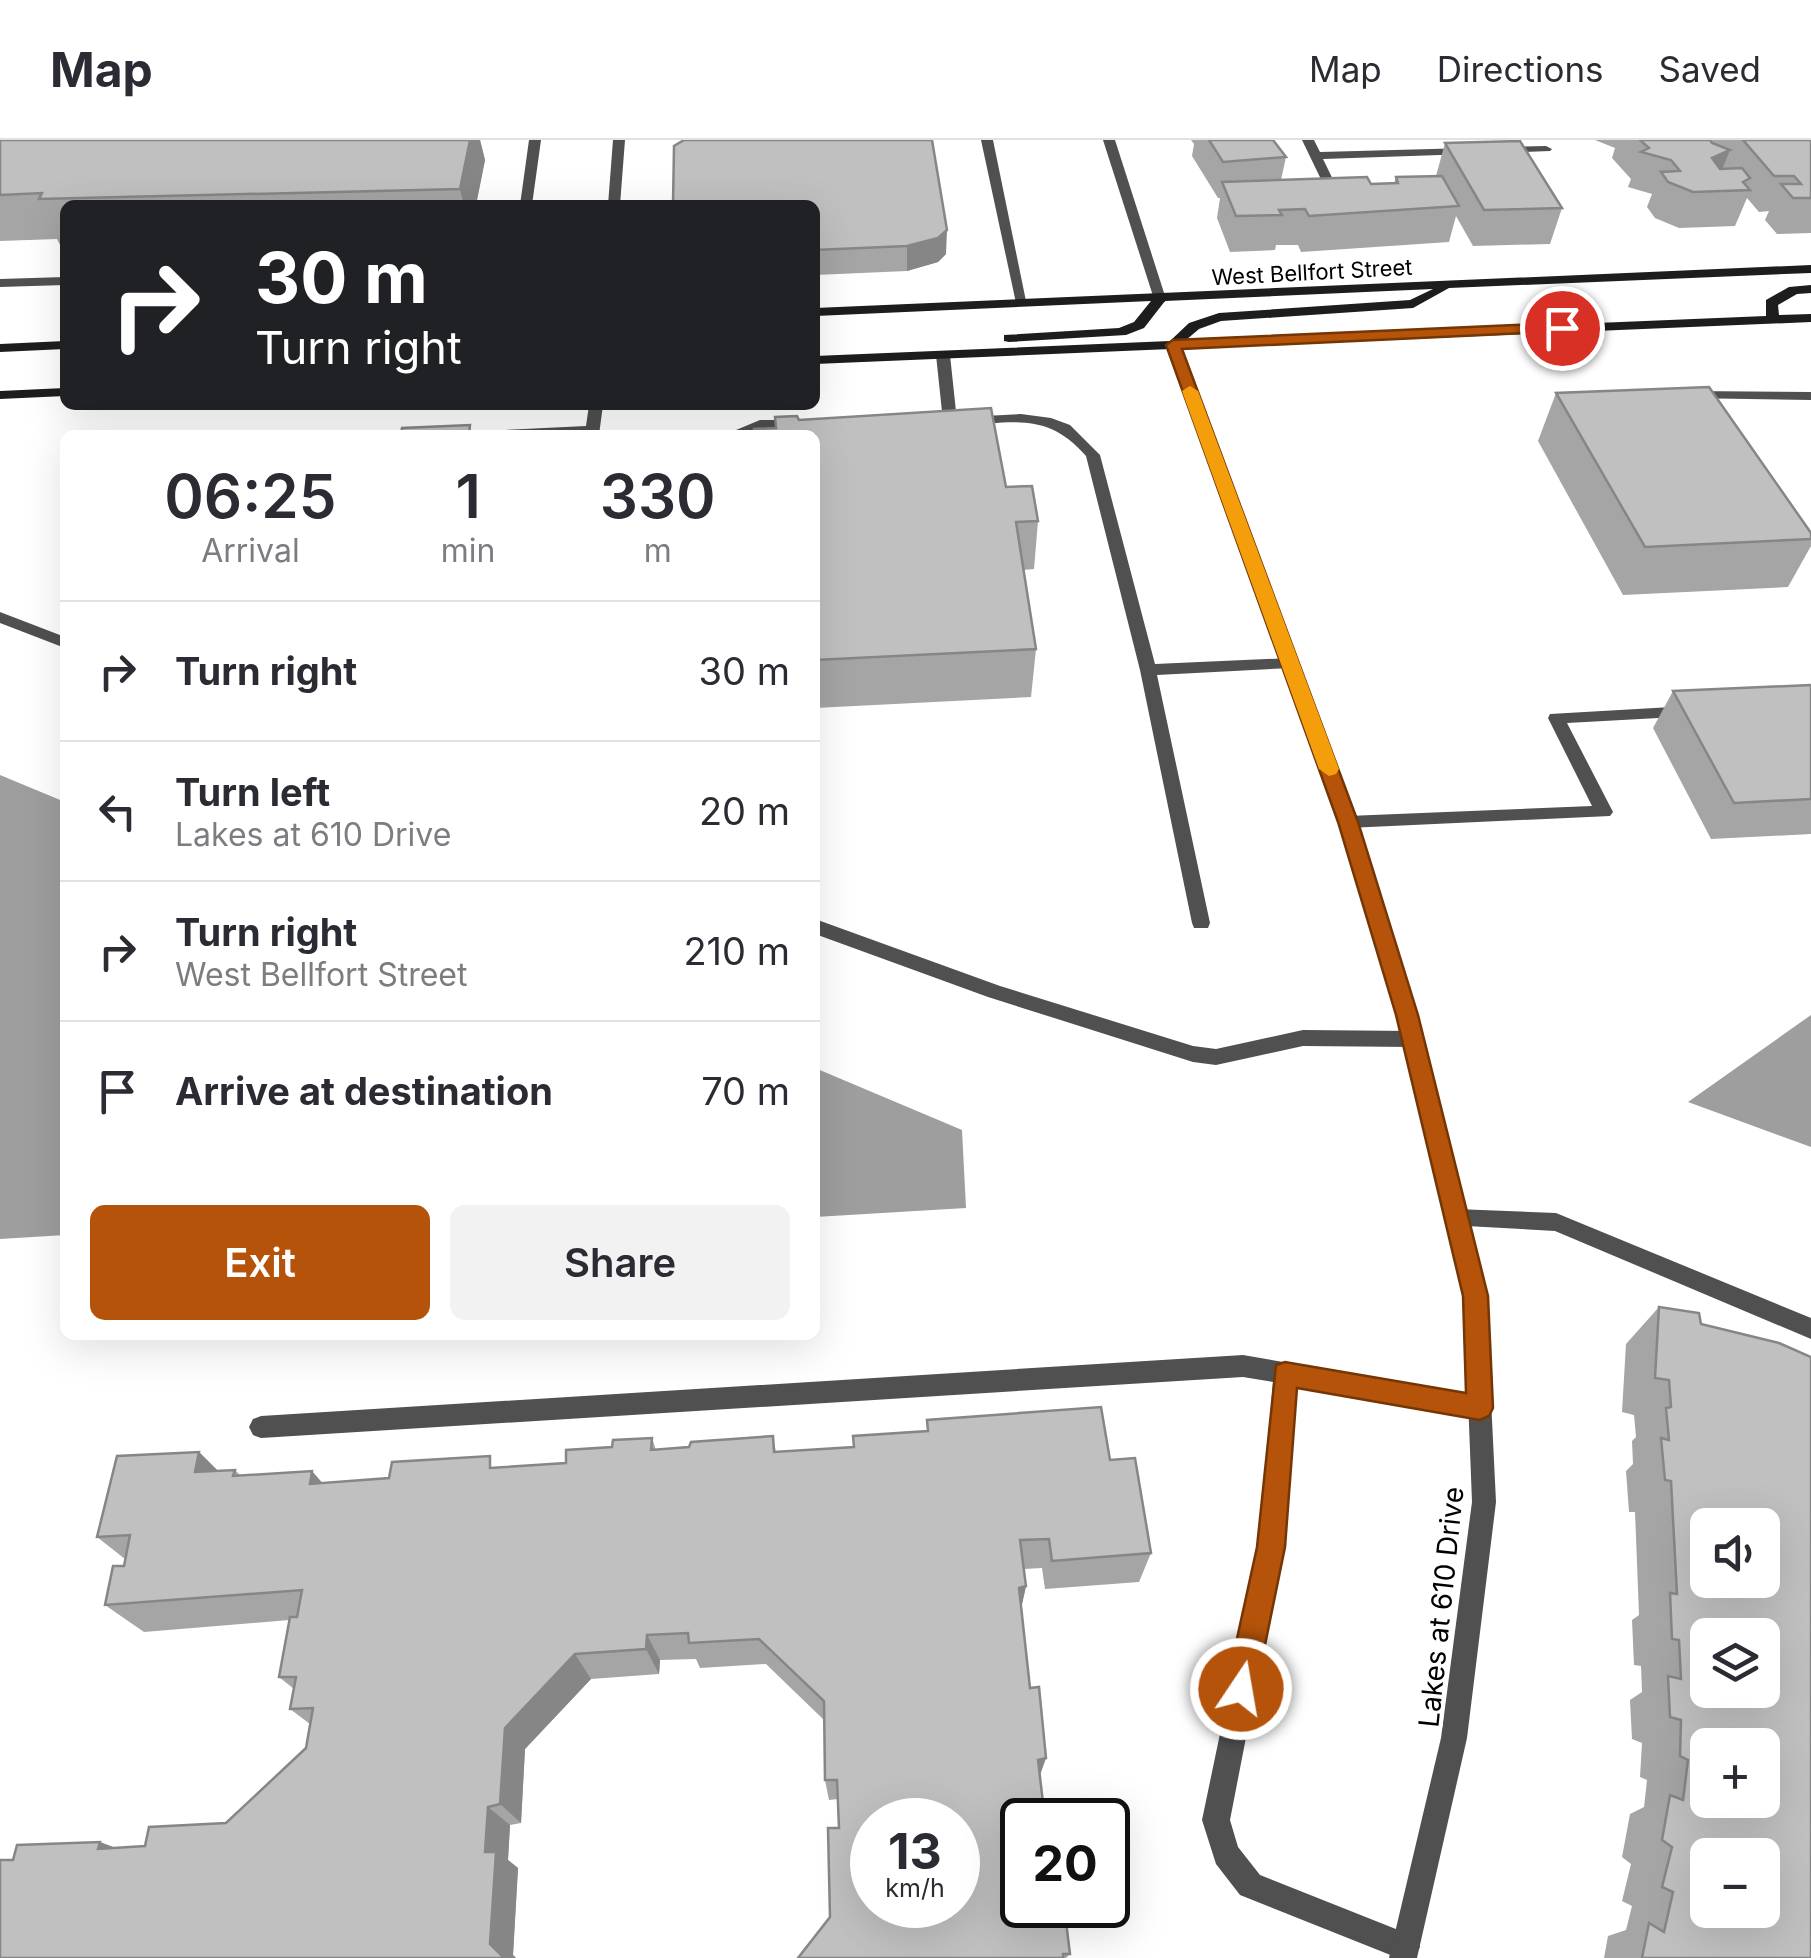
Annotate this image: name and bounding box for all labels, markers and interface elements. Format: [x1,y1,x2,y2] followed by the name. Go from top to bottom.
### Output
[50,40,153,99] text: Map
[1309,48,1382,90] text: Map
[1437,48,1604,90] text: Directions
[1659,48,1761,90] text: Saved
[255,235,428,320] text: 30 m
[90,240,220,370] icon: right
[1211,254,1413,290] street label: West Bellfort Street
[1520,286,1605,371] pin
[1535,301,1590,356] icon: arrive
[255,320,462,375] text: Turn right
[164,460,337,532] text: 06:25
[455,460,481,532] text: 1
[600,460,716,532] text: 330
[201,531,300,570] text: Arrival
[441,531,495,570] text: min
[644,531,672,570] text: m
[90,644,145,699] icon: right
[175,648,357,694] text: Turn right
[699,648,790,694] text: 30 m
[175,769,330,815] text: Turn left
[90,784,145,839] icon: left
[699,788,790,834] text: 20 m
[175,815,451,854] text: Lakes at 610 Drive
[175,909,357,955] text: Turn right
[90,924,145,979] icon: right
[683,928,790,974] text: 210 m
[175,955,467,994] text: West Bellfort Street
[90,1064,145,1119] icon: arrive
[175,1068,553,1114] text: Arrive at destination
[701,1068,790,1114] text: 70 m
[90,1205,430,1320] button: Exit
[450,1205,790,1320] button: Share
[1411,1485,1471,1729] street label: Lakes at 610 Drive
[1690,1508,1780,1928] map controls
[1690,1508,1780,1598] button: sound
[1690,1618,1780,1708] button: layers
[1189,1637,1293,1741] position arrow
[1690,1728,1780,1818] button: +
[1000,1798,1130,1928] speed limit sign: 20
[888,1821,942,1881] text: 13
[1690,1838,1780,1928] button: −
[885,1873,945,1903] text: km/h

